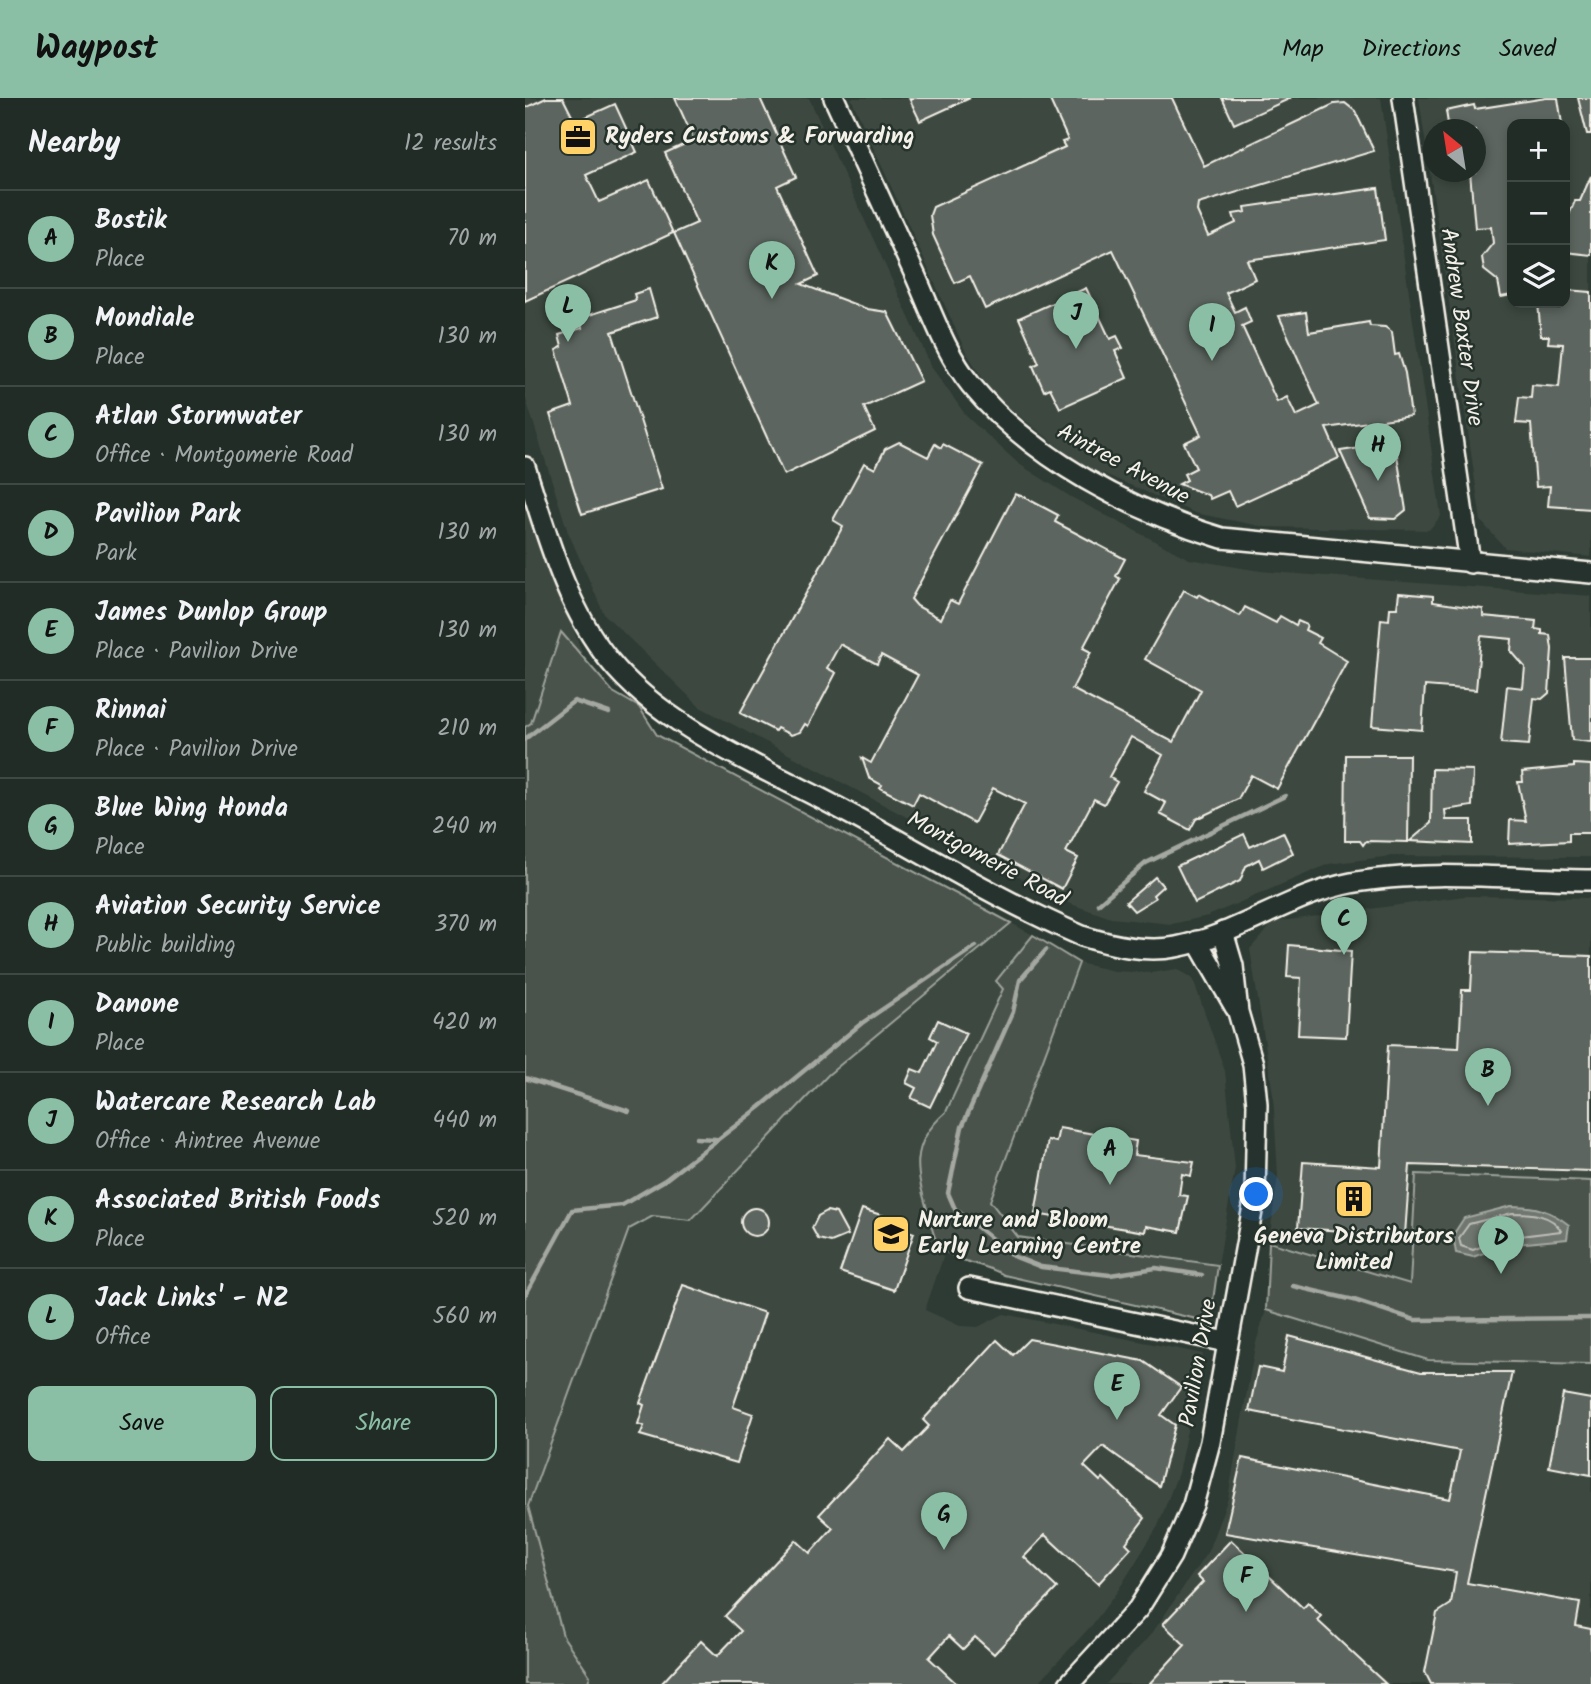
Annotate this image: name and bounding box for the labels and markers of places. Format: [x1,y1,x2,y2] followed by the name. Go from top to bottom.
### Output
[557,116,599,158] office icon: Ryders Customs & Forwarding
[605,119,915,155] place label: Ryders Customs & Forwarding
[749,241,795,299] pin: K
[545,284,591,342] pin: L
[1053,291,1099,349] pin: J
[1189,303,1235,361] pin: I
[1355,423,1401,481] pin: H
[1321,897,1367,955] pin: C
[1465,1048,1511,1106] pin: B
[1087,1127,1133,1185] pin: A
[1333,1178,1375,1220] building icon: Geneva Distributors Limited
[918,1203,1141,1265] place label: Nurture and Bloom Early Learning Centre
[870,1213,912,1255] school or university icon: Nurture and Bloom Early Learning Centre
[1478,1216,1524,1274] pin: D
[1254,1219,1454,1281] place label: Geneva Distributors Limited
[1094,1362,1140,1420] pin: E
[921,1492,967,1550] pin: G
[1223,1554,1269,1612] pin: F

